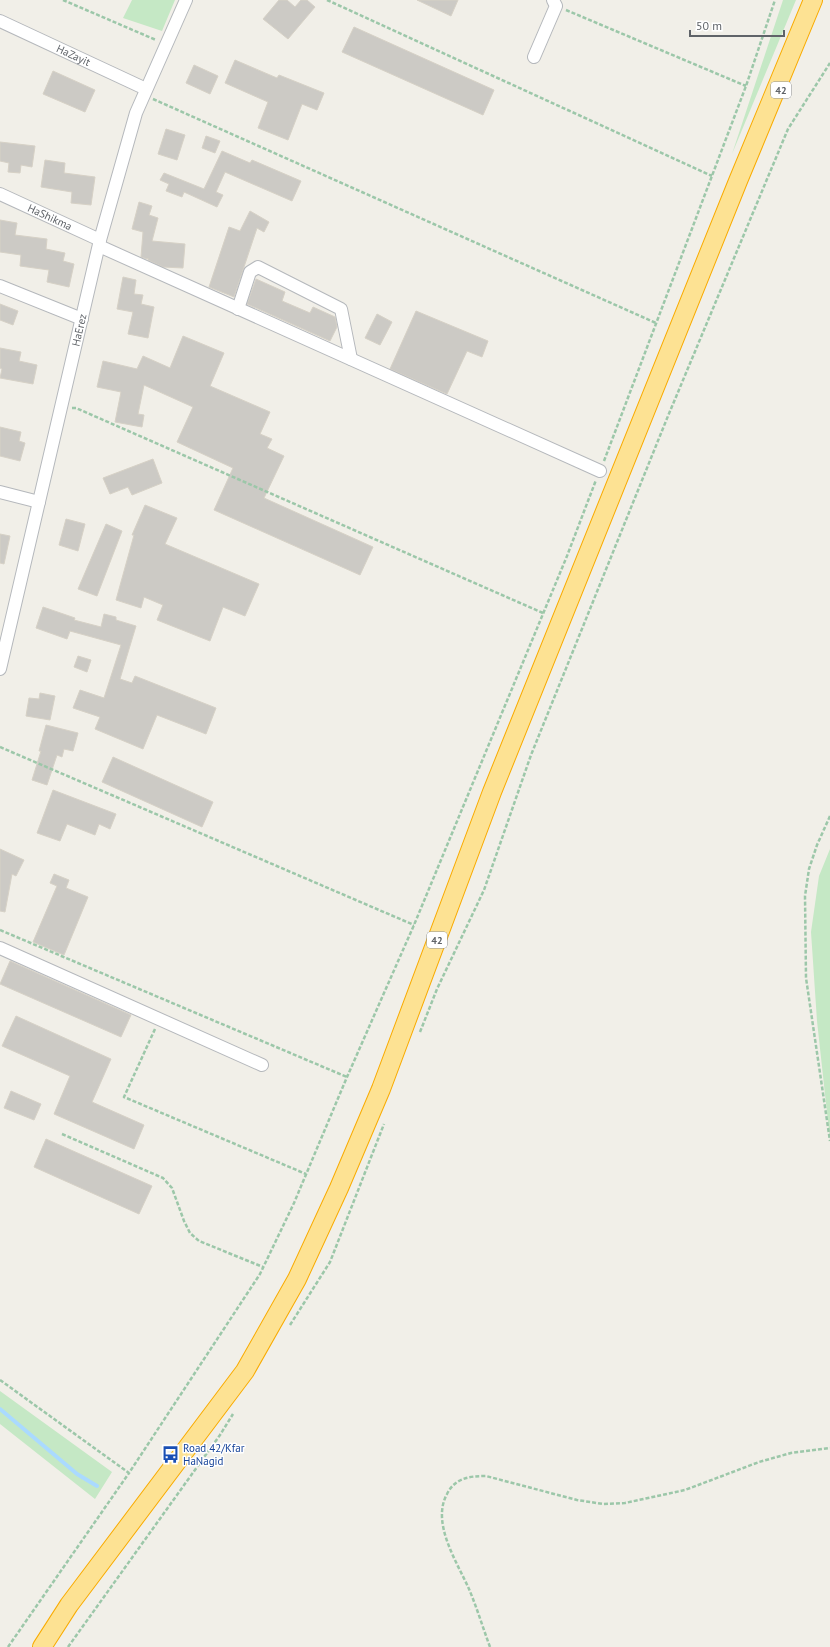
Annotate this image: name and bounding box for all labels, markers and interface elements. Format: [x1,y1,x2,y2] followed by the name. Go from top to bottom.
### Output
[690,12,784,38] scale bar
[696,18,722,33] text: 50 m
[54,41,93,69] street label: HaZayit
[771,82,791,98] road number: 42
[26,201,74,233] street label: HaShikma
[68,312,90,348] street label: HaErez
[427,932,447,948] road number: 42
[183,1441,245,1468] place label: Road 42/Kfar HaNagid
[160,1444,180,1464] bus stop icon: Road 42/Kfar HaNagid

